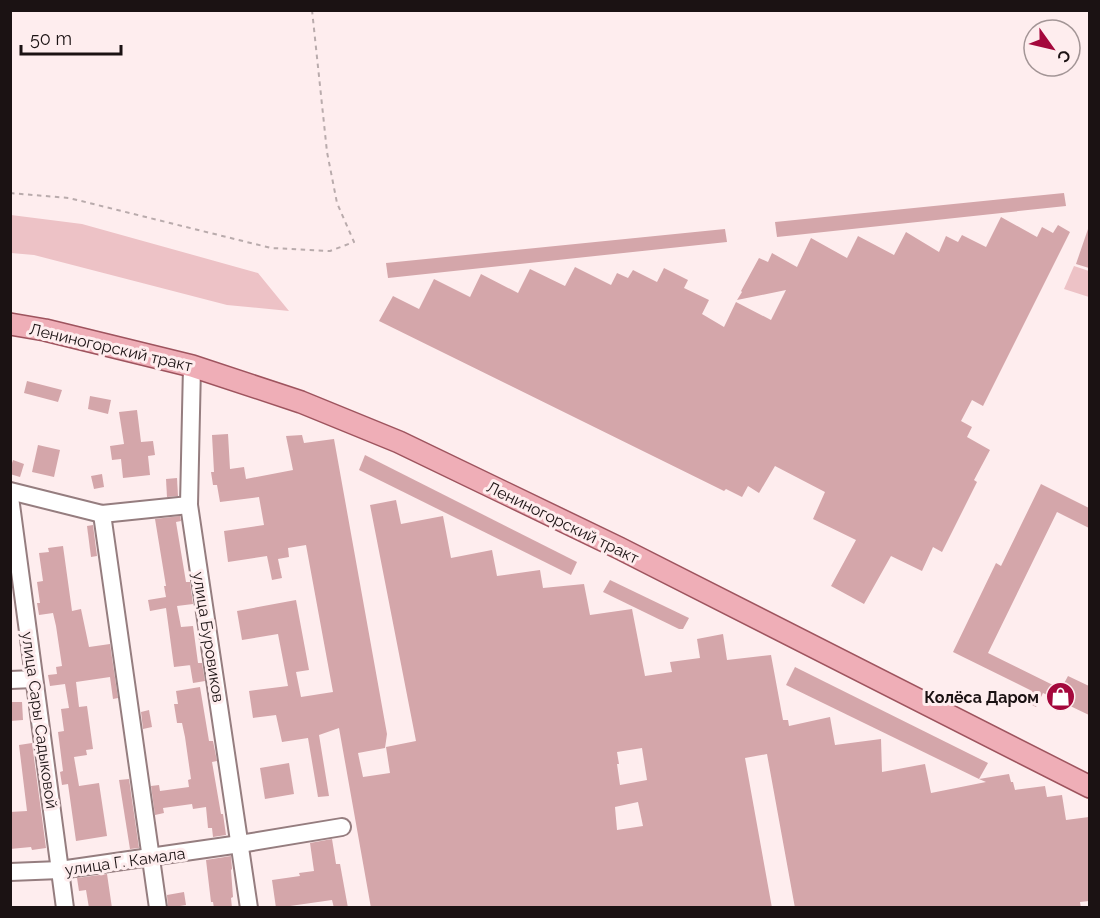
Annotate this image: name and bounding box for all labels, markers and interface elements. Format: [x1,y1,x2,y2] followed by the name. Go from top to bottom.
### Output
[21,18,122,56] scale bar
[1022,18,1082,78] north arrow
[30,28,72,49] text: 50 m
[1053,46,1075,66] text: С
[27,319,195,376] street label: Лениногорский тракт
[484,477,642,568] street label: Лениногорский тракт
[189,570,228,704] street label: улица Буровиков
[18,630,61,810] street label: улица Сары Садыковой
[1044,681,1076,713] shop icon: Колёса Даром
[924,688,1039,707] place label: Колёса Даром
[64,844,186,879] street label: улица Г. Камала

